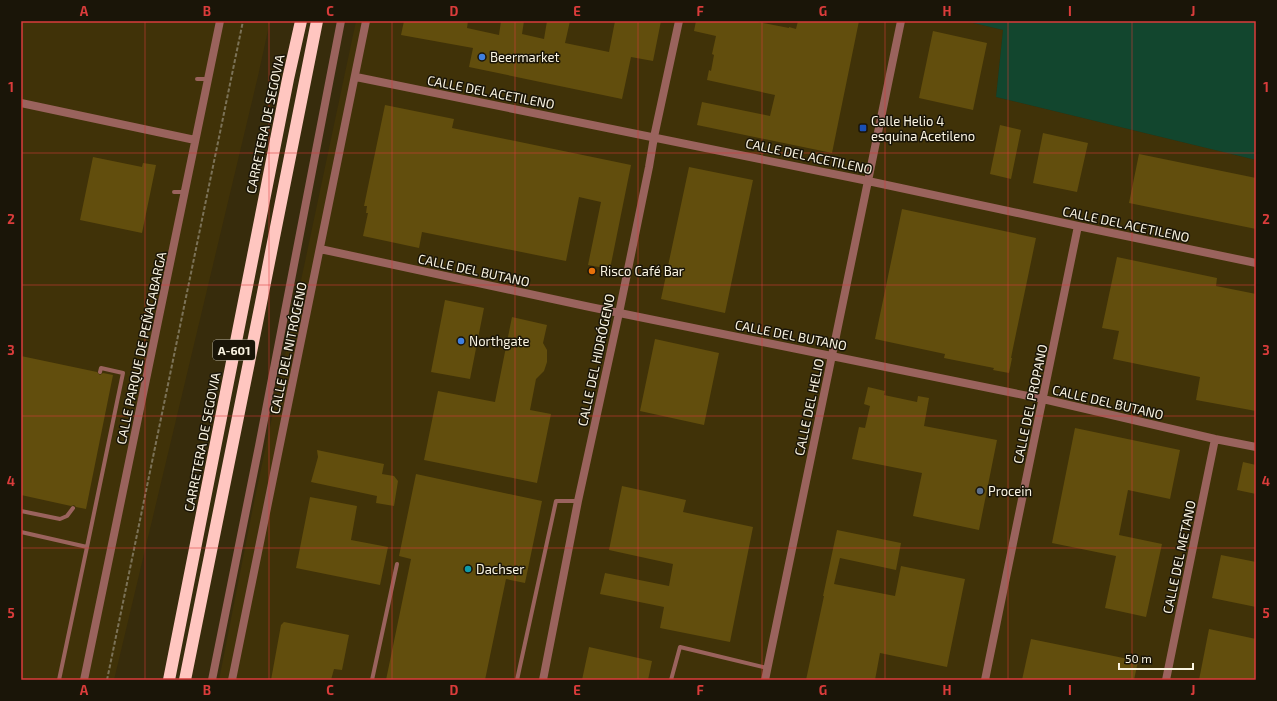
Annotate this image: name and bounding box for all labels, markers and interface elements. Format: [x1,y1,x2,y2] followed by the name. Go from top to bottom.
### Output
[80,3,89,19] text: A
[203,3,211,19] text: B
[326,3,334,19] text: C
[450,3,459,19] text: D
[573,3,581,19] text: E
[696,3,704,19] text: F
[819,3,827,19] text: G
[943,3,952,19] text: H
[1068,3,1072,19] text: I
[1191,3,1195,19] text: J
[490,49,559,65] place label: Beermarket
[477,52,487,62] marker: Beermarket
[242,53,288,195] street label: CARRETERA DE SEGOVIA
[426,72,556,112] street label: CALLE DEL ACETILENO
[8,79,14,95] text: 1
[1263,79,1269,95] text: 1
[871,113,975,144] place label: Calle Helio 4 esquina Acetileno
[858,123,868,133] marker: Calle Helio 4 esquina Acetileno
[744,135,874,177] street label: CALLE DEL ACETILENO
[1061,203,1191,245] street label: CALLE DEL ACETILENO
[7,211,15,227] text: 2
[1262,211,1270,227] text: 2
[113,250,169,446] street label: CALLE PARQUE DE PEÑACABARGA
[417,250,531,290] street label: CALLE DEL BUTANO
[600,263,684,279] place label: Risco Café Bar
[587,266,597,276] marker: Risco Café Bar
[265,280,310,415] street label: CALLE DEL NITRÓGENO
[573,292,618,428] street label: CALLE DEL HIDRÓGENO
[734,316,848,354] street label: CALLE DEL BUTANO
[469,333,530,349] place label: Northgate
[456,336,466,346] marker: Northgate
[213,340,255,360] road number: A-601
[7,342,15,358] text: 3
[1262,342,1270,358] text: 3
[1010,343,1050,465] street label: CALLE DEL PROPANO
[791,357,827,457] street label: CALLE DEL HELIO
[181,371,223,513] street label: CARRETERA DE SEGOVIA
[1051,381,1165,423] street label: CALLE DEL BUTANO
[7,473,15,489] text: 4
[1262,473,1270,489] text: 4
[988,483,1032,499] place label: Procein
[975,486,985,496] marker: Procein
[1159,499,1199,615] street label: CALLE DEL METANO
[476,561,524,577] place label: Dachser
[463,564,473,574] marker: Dachser
[7,605,15,621] text: 5
[1262,605,1270,621] text: 5
[1119,645,1193,671] scale bar
[1125,651,1152,665] text: 50 m
[80,682,89,698] text: A
[203,682,211,698] text: B
[326,682,334,698] text: C
[450,682,459,698] text: D
[573,682,581,698] text: E
[696,682,704,698] text: F
[819,682,827,698] text: G
[943,682,952,698] text: H
[1068,682,1072,698] text: I
[1191,682,1195,698] text: J

